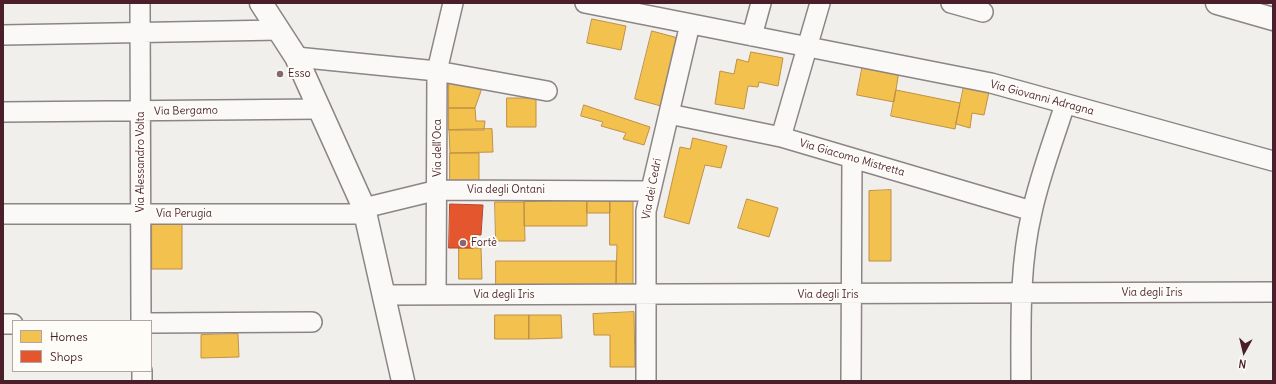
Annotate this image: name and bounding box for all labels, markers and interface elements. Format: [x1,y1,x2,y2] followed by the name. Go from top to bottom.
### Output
[288,67,311,81] place label: Esso
[275,69,285,79] marker: Esso
[989,78,1095,118] street label: Via Giovanni Adragna
[154,104,218,118] street label: Via Bergamo
[134,111,148,213] street label: Via Alessandro Volta
[431,119,445,177] street label: Via dell'Oca
[798,137,906,179] street label: Via Giacomo Mistretta
[640,157,664,221] street label: Via dei Cedri
[467,183,545,197] street label: Via degli Ontani
[156,207,212,221] street label: Via Perugia
[471,236,497,250] place label: Fortè
[458,238,468,248] marker: Fortè
[1122,286,1182,300] street label: Via degli Iris
[474,288,534,302] street label: Via degli Iris
[798,288,858,302] street label: Via degli Iris
[12,320,152,372] legend
[50,329,88,344] text: Homes
[1224,332,1264,372] north arrow
[50,349,83,364] text: Shops
[1238,356,1247,371] text: N

